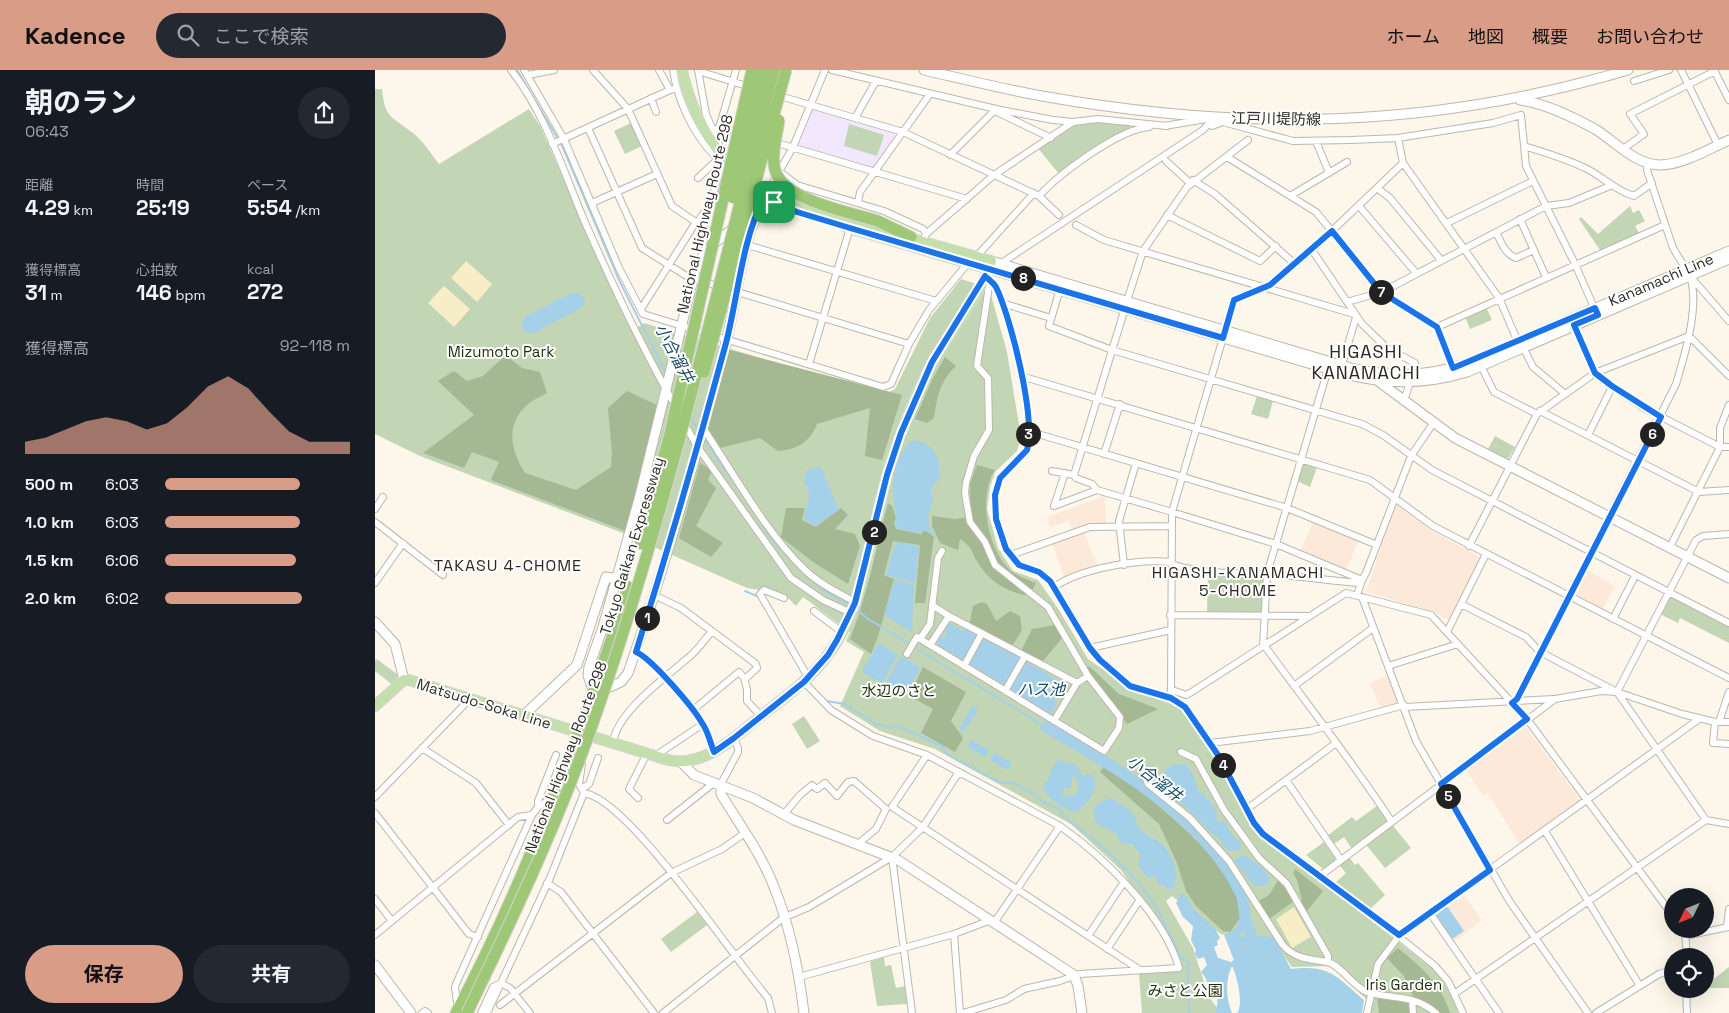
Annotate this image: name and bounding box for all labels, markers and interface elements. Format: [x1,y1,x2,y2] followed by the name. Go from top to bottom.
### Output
[156,13,506,58] search box
[25,20,126,51] text: Kadence
[174,21,202,49] icon: search
[214,24,309,49] text: ここで検索
[1387,25,1440,48] text: ホーム
[1468,25,1504,48] text: 地図
[1532,25,1568,48] text: 概要
[1596,25,1704,48] text: お問い合わせ
[25,84,137,120] text: 朝のラン
[298,87,350,139] button: share
[1231,108,1321,129] street label: 江戸川堤防線
[672,112,737,315] street label: National Highway Route 298
[25,121,69,142] text: 06:43
[25,176,53,194] text: 距離
[136,176,164,194] text: 時間
[247,176,288,194] text: ペース
[753,181,795,223] pin
[760,188,788,216] icon: arrive
[25,194,70,221] text: 4.29
[136,194,190,221] text: 25:19
[247,194,292,221] text: 5:54
[70,201,93,219] text: km
[292,201,320,219] text: /km
[1605,249,1716,310] street label: Kanamachi Line
[247,260,274,278] text: kcal
[25,261,81,279] text: 獲得標高
[136,261,178,279] text: 心拍数
[1011,266,1035,290] pin: 8
[1019,269,1028,287] text: 8
[247,278,283,305] text: 272
[25,279,47,306] text: 31
[136,279,172,306] text: 146
[1369,280,1393,304] pin: 7
[1378,283,1385,301] text: 7
[47,286,63,304] text: m
[172,286,206,304] text: bpm
[650,320,700,388] water label: 小合溜井
[280,335,350,356] text: 92–118 m
[25,338,89,359] text: 獲得標高
[1311,340,1421,384] district label: HIGASHI KANAMACHI
[448,342,554,361] park label: Mizumoto Park
[1015,422,1041,446] pin: 3
[1639,422,1665,446] pin: 6
[1024,425,1033,443] text: 3
[1648,425,1657,443] text: 6
[595,455,668,637] street label: Tokyo Gaikan Expressway
[25,474,73,495] text: 500 m
[105,474,139,495] text: 6:03
[25,512,74,533] text: 1.0 km
[105,512,139,533] text: 6:03
[861,520,887,544] pin: 2
[870,523,879,541] text: 2
[25,550,73,571] text: 1.5 km
[105,550,139,571] text: 6:06
[434,555,582,576] district label: TAKASU 4-CHOME
[1152,562,1324,601] district label: HIGASHI-KANAMACHI 5-CHOME
[25,588,76,609] text: 2.0 km
[105,588,139,609] text: 6:02
[635,606,659,630] pin: 1
[644,609,651,627] text: 1
[520,658,611,855] street label: National Highway Route 298
[415,674,554,733] street label: Matsudo-Soka Line
[1017,679,1067,700] water label: ハス池
[861,681,937,700] park label: 水辺のさと
[1123,750,1188,808] water label: 小合溜井
[1211,752,1235,778] pin: 4
[1219,756,1228,774] text: 4
[1435,784,1461,808] pin: 5
[1444,787,1453,805] text: 5
[1664,888,1714,938] north arrow
[1664,888,1714,998] map controls
[25,945,183,1003] button: 保存
[193,945,350,1003] button: 共有
[1664,948,1714,998] button: locate
[1366,975,1442,994] park label: Iris Garden
[1147,981,1223,1000] park label: みさと公園

